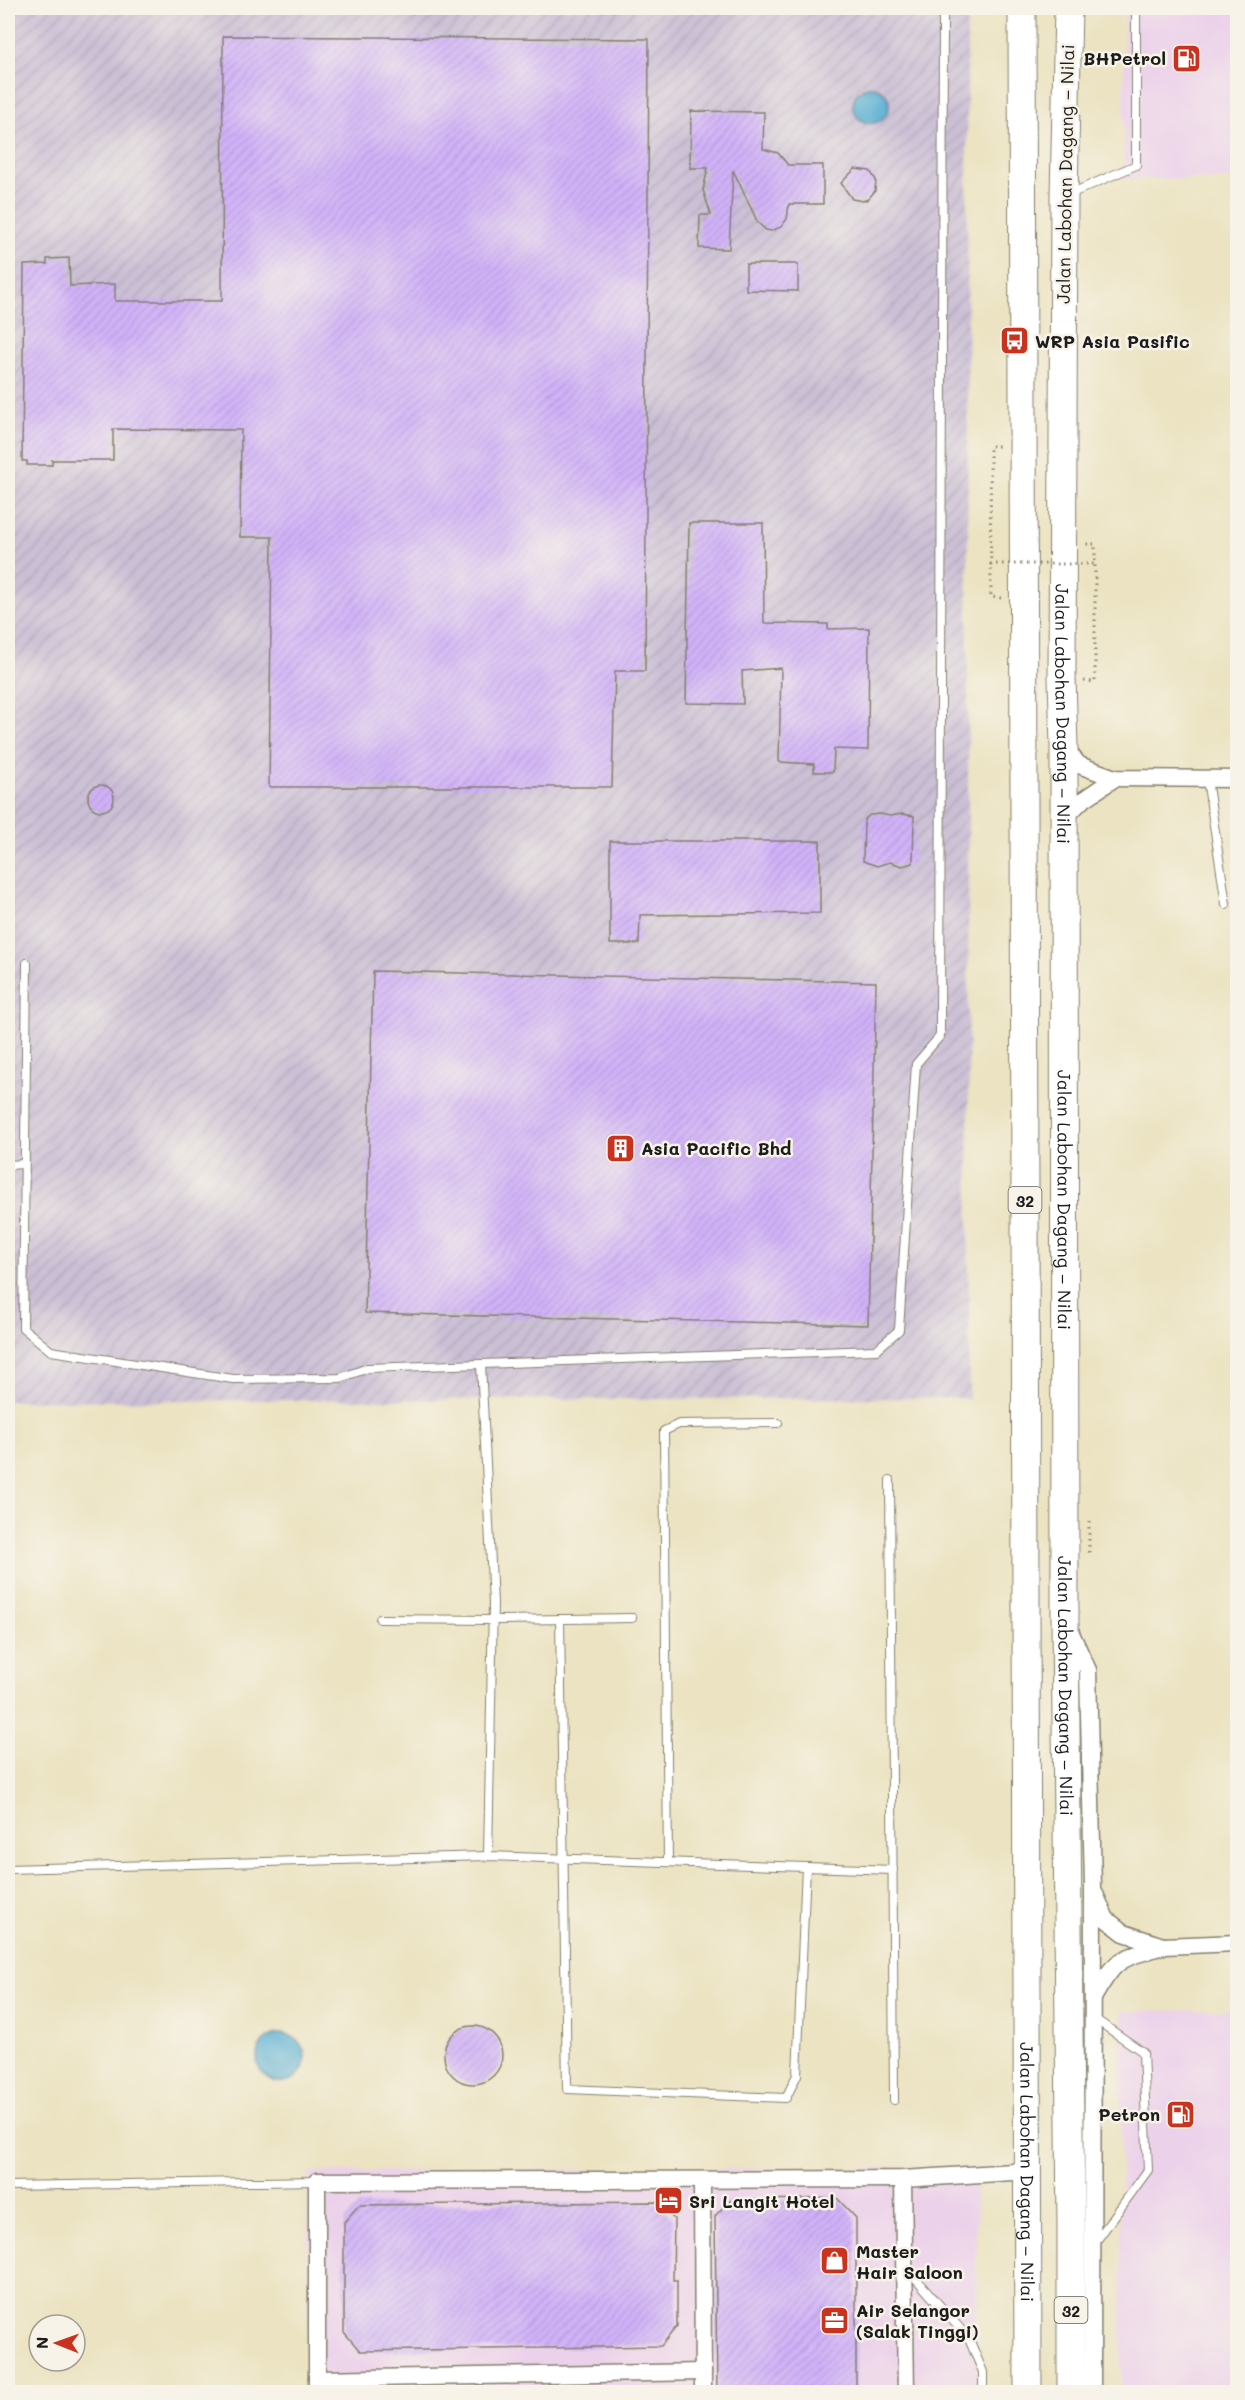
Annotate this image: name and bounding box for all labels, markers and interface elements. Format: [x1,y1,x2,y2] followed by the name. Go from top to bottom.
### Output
[1171,42,1203,74] fuel station icon: BHPetrol
[1051,44,1079,304] street label: Jalan Labohan Dagang ‒ Nilai
[1083,46,1166,70] place label: BHPetrol
[998,325,1030,357] bus stop icon: WRP Asia Pasific
[1035,329,1190,353] place label: WRP Asia Pasific
[1050,584,1076,844] street label: Jalan Labohan Dagang ‒ Nilai
[1052,1070,1077,1330] street label: Jalan Labohan Dagang ‒ Nilai
[604,1132,636,1164] building icon: Asia Pacific Bhd
[641,1136,791,1160] place label: Asia Pacific Bhd
[1008,1187,1042,1213] road number: 32
[1053,1556,1079,1816] street label: Jalan Labohan Dagang ‒ Nilai
[1015,2042,1040,2302] street label: Jalan Labohan Dagang ‒ Nilai
[1165,2098,1197,2130] fuel station icon: Petron
[1098,2102,1160,2126] place label: Petron
[652,2185,684,2217] hotel icon: Sri Langit Hotel
[689,2189,834,2213] place label: Sri Langit Hotel
[856,2239,963,2284] place label: Master Hair Saloon
[819,2245,851,2277] shop icon: Master Hair Saloon
[1054,2297,1088,2323] road number: 32
[856,2298,979,2343] place label: Air Selangor (Salak Tinggi)
[819,2304,851,2336] office icon: Air Selangor (Salak Tinggi)
[27,2313,87,2373] north arrow
[31,2336,52,2349] text: N

